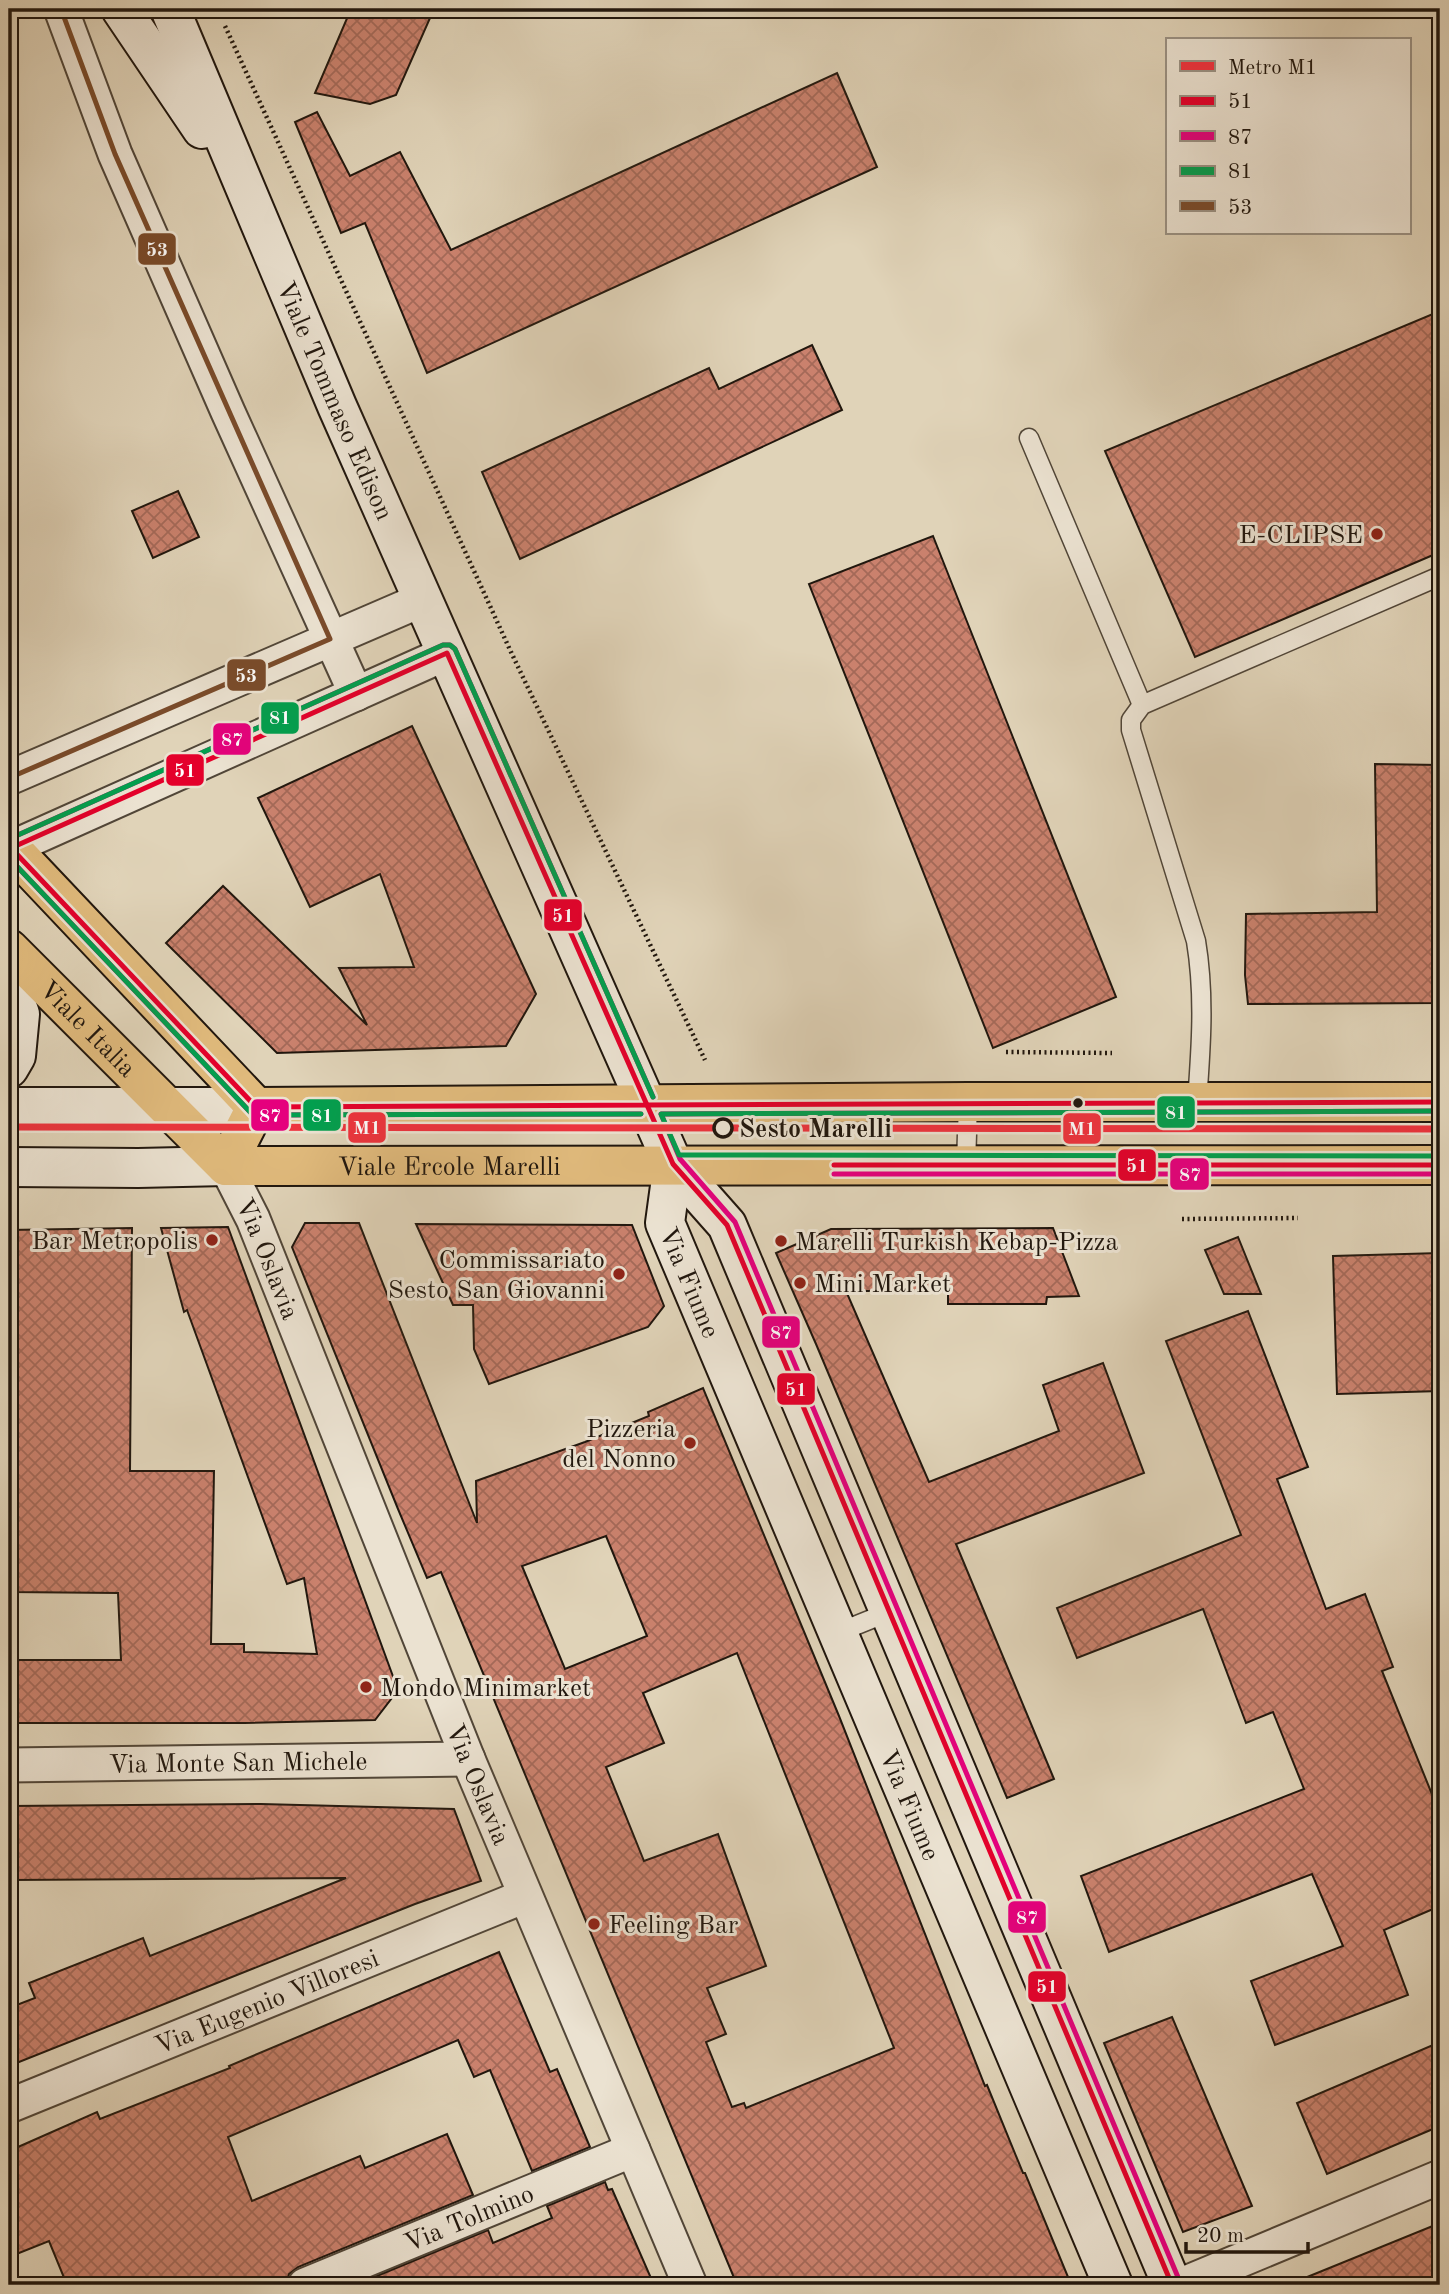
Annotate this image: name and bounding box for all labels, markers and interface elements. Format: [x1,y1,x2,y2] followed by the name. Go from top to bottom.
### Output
[1166,38,1410,234] legend
[1228,58,1317,79] text: Metro M1
[1228,92,1252,113] text: 51
[1228,128,1252,149] text: 87
[1228,162,1252,183] text: 81
[1228,198,1252,219] text: 53
[137,232,177,266] line badge: 53
[146,242,168,261] text: 53
[271,278,397,524] street label: Viale Tommaso Edison
[1239,523,1363,549] place label: E-CLIPSE
[1369,526,1385,542] marker: E-CLIPSE
[226,658,267,692] line badge: 53
[235,668,257,687] text: 53
[260,701,300,735] line badge: 81
[269,710,291,729] text: 81
[212,722,252,756] line badge: 87
[221,732,243,751] text: 87
[165,753,205,787] line badge: 51
[174,763,196,782] text: 51
[543,898,583,932] line badge: 51
[552,908,574,927] text: 51
[34,976,140,1083] street label: Viale Italia
[1156,1095,1196,1129] line badge: 81
[1071,1096,1085,1110] unlabelled marker
[250,1098,290,1132] line badge: 87
[302,1098,342,1132] line badge: 81
[1165,1105,1187,1124] text: 81
[259,1108,281,1127] text: 87
[311,1108,333,1127] text: 81
[347,1111,387,1144] line badge: M1
[1062,1112,1102,1145] line badge: M1
[739,1117,892,1143] place label: Sesto Marelli
[713,1118,733,1138] marker: Sesto Marelli
[353,1120,381,1139] text: M1
[1068,1121,1096,1140] text: M1
[1117,1148,1157,1182] line badge: 51
[338,1155,560,1181] street label: Viale Ercole Marelli
[1169,1157,1210,1191] line badge: 87
[1126,1158,1148,1177] text: 51
[1179,1167,1201,1186] text: 87
[230,1195,303,1324] street label: Via Oslavia
[653,1224,723,1342] street label: Via Fiume
[31,1229,198,1255] place label: Bar Metropolis
[795,1230,1118,1256] place label: Marelli Turkish Kebap-Pizza
[204,1232,220,1248] marker: Bar Metropolis
[773,1233,789,1249] marker: Marelli Turkish Kebap-Pizza
[388,1248,605,1304] place label: Commissariato Sesto San Giovanni
[611,1266,627,1282] marker: Commissariato Sesto San Giovanni
[814,1272,951,1298] place label: Mini Market
[792,1275,808,1291] marker: Mini Market
[761,1315,801,1349] line badge: 87
[770,1325,792,1344] text: 87
[776,1372,816,1406] line badge: 51
[785,1382,807,1401] text: 51
[562,1417,676,1473] place label: Pizzeria del Nonno
[682,1435,698,1451] marker: Pizzeria del Nonno
[380,1676,591,1702] place label: Mondo Minimarket
[358,1679,374,1695] marker: Mondo Minimarket
[440,1721,514,1849] street label: Via Oslavia
[874,1747,943,1865] street label: Via Fiume
[108,1749,368,1779] street label: Via Monte San Michele
[1007,1900,1047,1934] line badge: 87
[1016,1910,1038,1929] text: 87
[608,1913,739,1939] place label: Feeling Bar
[586,1916,602,1932] marker: Feeling Bar
[152,1946,383,2060] street label: Via Eugenio Villoresi
[1027,1970,1067,2003] line badge: 51
[1036,1979,1058,1998] text: 51
[401,2181,538,2258] street label: Via Tolmino
[1186,2210,1309,2254] scale bar
[1197,2226,1244,2247] text: 20 m

